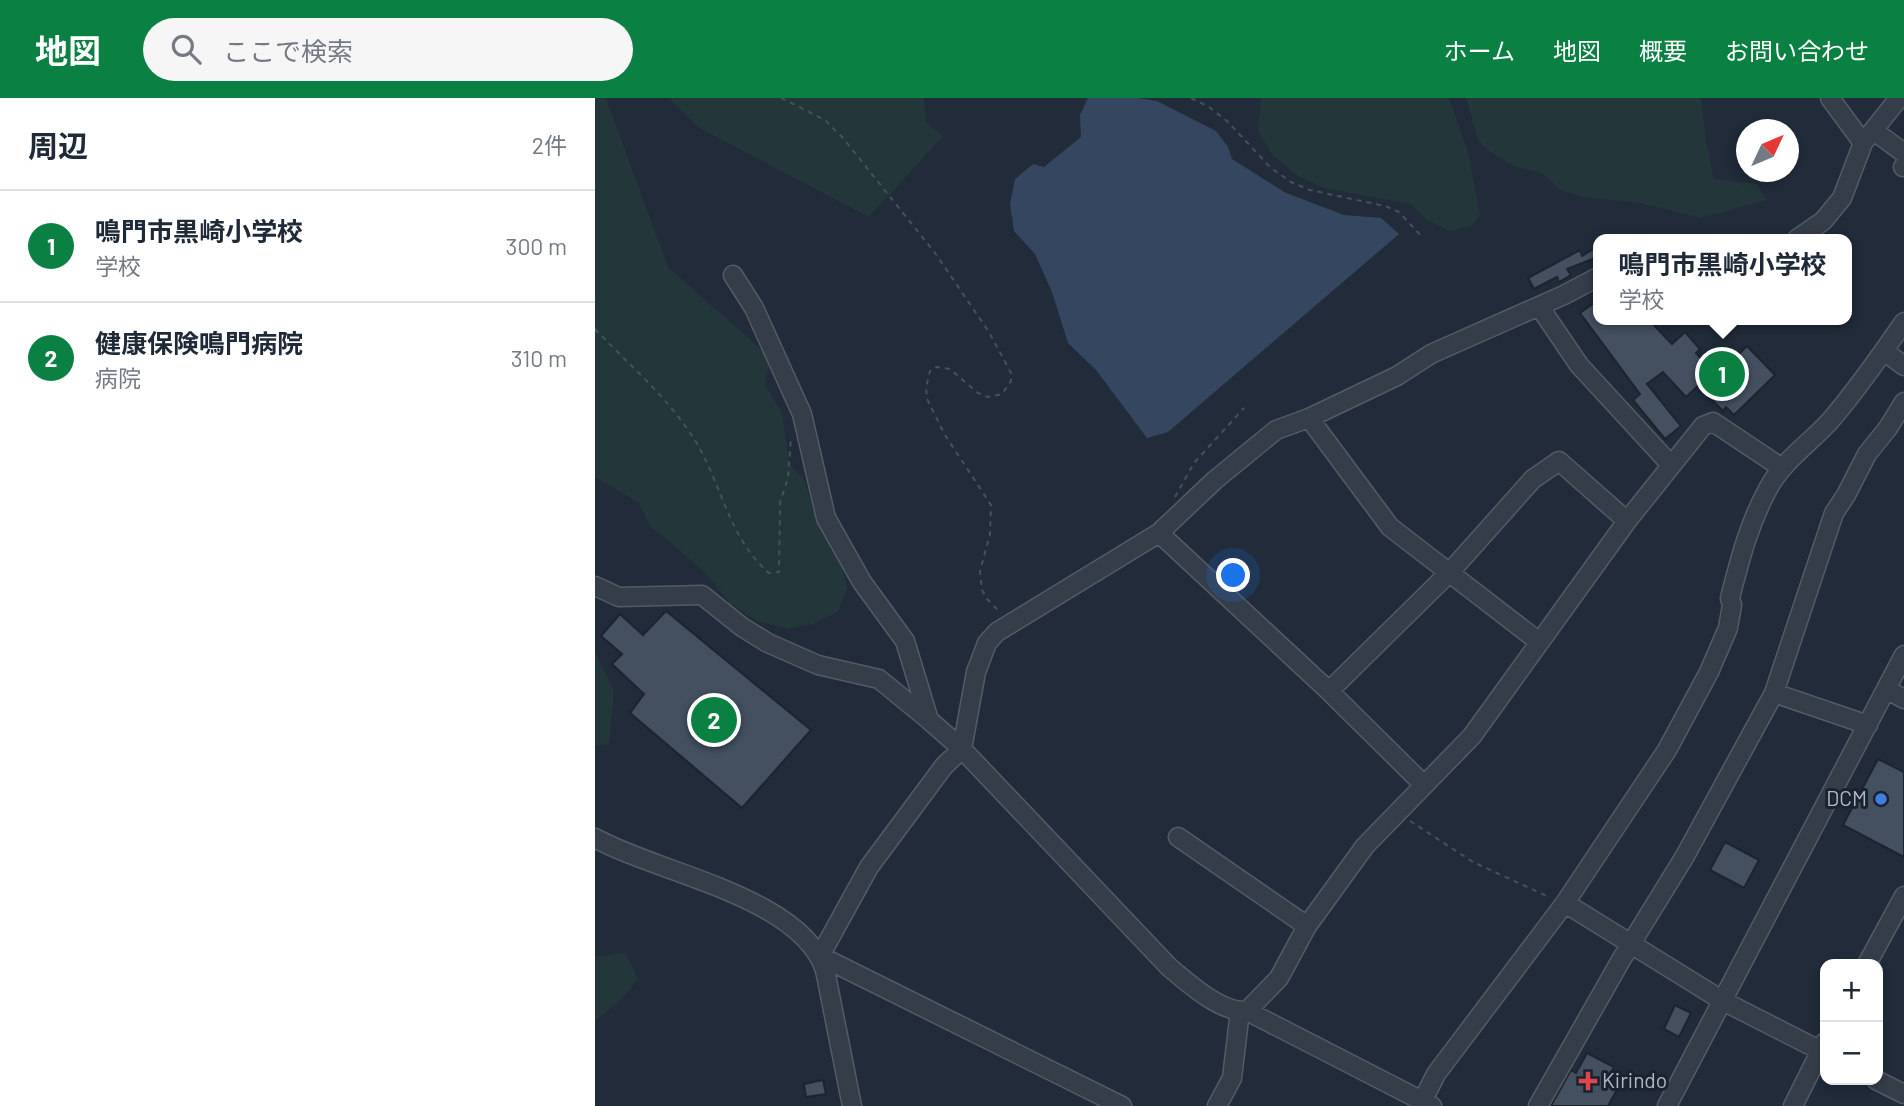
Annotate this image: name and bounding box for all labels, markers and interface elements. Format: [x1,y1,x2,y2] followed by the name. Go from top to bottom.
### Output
[143,18,633,81] search box
[35,30,101,70] text: 地図
[167,30,205,68] icon: search
[223,35,353,66] text: ここで検索
[1444,36,1515,65] text: ホーム
[1553,36,1601,65] text: 地図
[1639,36,1687,65] text: 概要
[1725,36,1869,65] text: お問い合わせ
[1736,119,1799,182] north arrow
[28,127,88,163] text: 周辺
[532,131,567,159] text: 2件
[95,215,303,246] text: 鳴門市黒崎小学校
[47,232,55,260] text: 1
[506,232,567,260] text: 300 m
[1593,234,1852,325] popup
[1618,248,1827,279] text: 鳴門市黒崎小学校
[95,252,141,280] text: 学校
[1618,285,1664,313] text: 学校
[95,327,303,358] text: 健康保険鳴門病院
[45,344,57,372] text: 2
[511,344,567,372] text: 310 m
[1699,348,1745,400] pin: 1
[95,364,141,392] text: 病院
[1216,558,1250,592] your location
[691,694,737,746] pin: 2
[1826,785,1867,810] place label: DCM
[1873,791,1889,807] marker: DCM
[1820,959,1883,1085] map controls
[1820,959,1883,1022] button: +
[1820,1022,1883,1085] button: −
[1602,1067,1667,1092] place label: Kirindo
[1580,1073,1596,1089] marker: Kirindo

